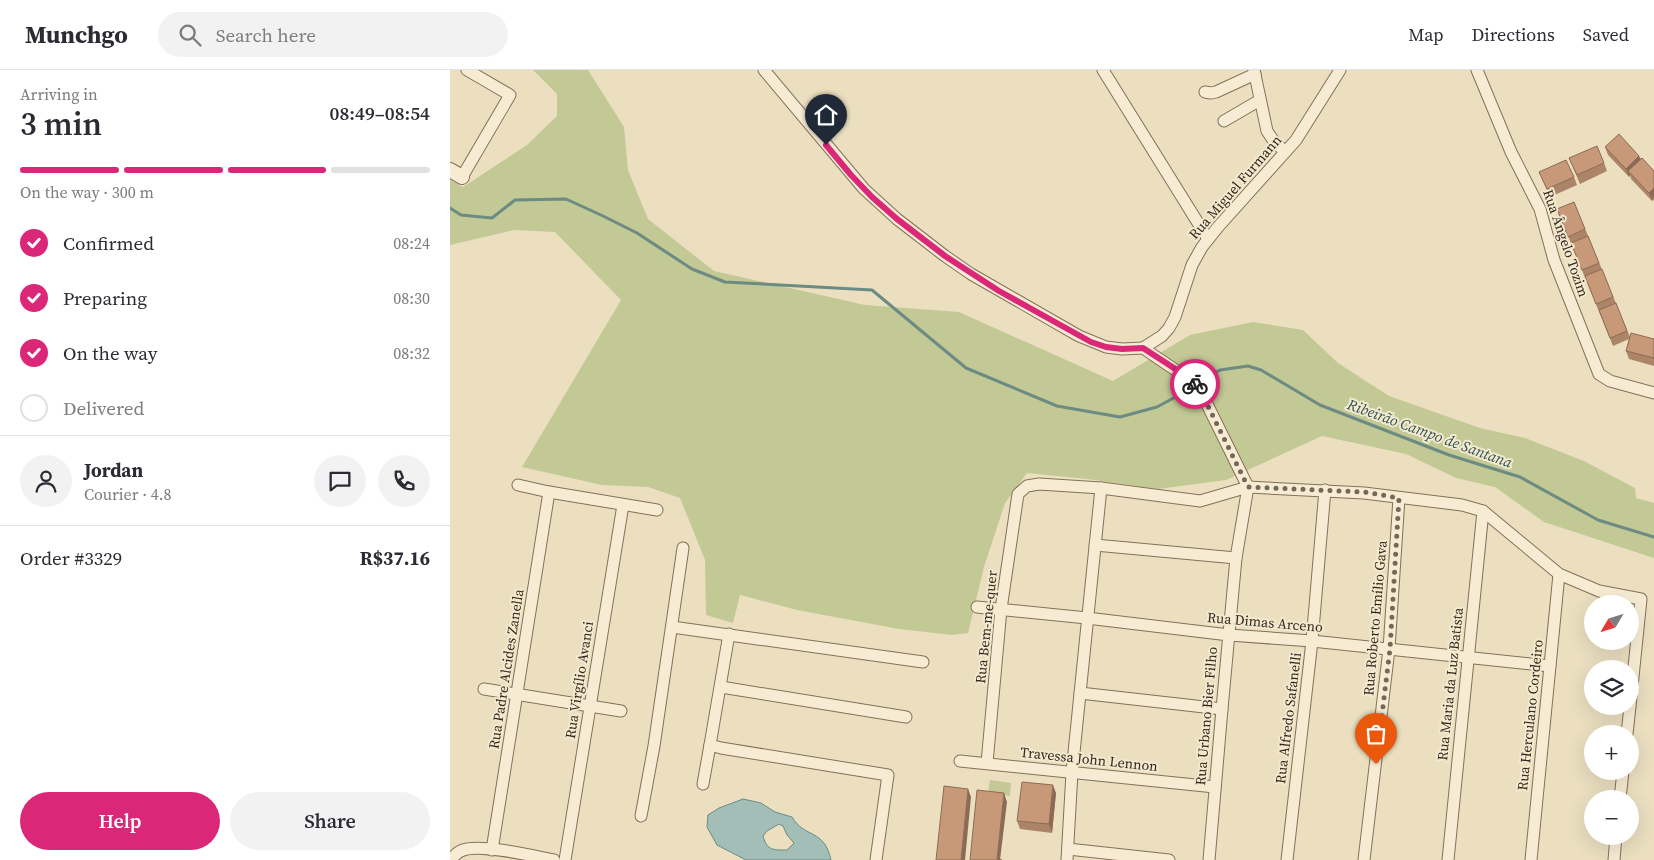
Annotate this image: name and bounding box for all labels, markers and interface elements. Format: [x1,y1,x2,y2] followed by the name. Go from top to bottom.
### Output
[158,12,508,57] search box
[25,18,128,51] text: Munchgo
[176,21,204,49] icon: search
[216,22,316,48] text: Search here
[1408,22,1444,47] text: Map
[1472,22,1555,47] text: Directions
[1583,22,1629,47] text: Saved
[20,83,98,105] text: Arriving in
[805,94,847,145] pin
[330,100,430,126] text: 08:49–08:54
[812,101,840,129] icon: home
[20,102,102,146] text: 3 min
[1184,130,1286,244] street label: Rua Miguel Furmann
[20,181,154,203] text: On the way · 300 m
[1538,187,1594,300] street label: Rua Ângelo Tozim
[20,229,48,257] icon: check
[63,230,154,256] text: Confirmed
[393,232,430,254] text: 08:24
[20,284,48,312] icon: check
[63,285,147,311] text: Preparing
[393,287,430,309] text: 08:30
[20,339,48,367] icon: check
[63,340,158,366] text: On the way
[393,342,430,364] text: 08:32
[1170,359,1220,409] courier
[1181,370,1209,398] icon: bike
[1344,393,1516,473] water label: Ribeirão Campo de Santana
[63,395,144,421] text: Delivered
[20,455,72,507] button: person
[314,455,366,507] button: chat
[378,455,430,507] button: phone
[84,457,143,483] text: Jordan
[84,483,172,505] text: Courier · 4.8
[1358,539,1392,696] street label: Rua Roberto Emílio Gava
[20,545,122,571] text: Order #3329
[360,545,430,571] text: R$37.16
[970,569,1002,685] street label: Rua Bem-me-quer
[483,587,529,750] street label: Rua Padre Alcides Zanella
[1584,595,1639,650] north arrow
[1584,595,1639,845] map controls
[1432,606,1468,762] street label: Rua Maria da Luz Batista
[1206,607,1324,637] street label: Rua Dimas Arceno
[560,620,598,740] street label: Rua Virgílio Avanci
[1512,638,1548,791] street label: Rua Herculano Cordeiro
[1190,645,1222,786] street label: Rua Urbano Bier Filho
[1270,651,1306,785] street label: Rua Alfredo Safanelli
[1584,660,1639,715] button: layers
[1355,713,1397,764] pin
[1362,720,1390,748] icon: bag
[1584,725,1639,780] button: +
[1019,742,1159,776] street label: Travessa John Lennon
[1584,790,1639,845] button: −
[20,792,220,850] button: Help
[230,792,430,850] button: Share

